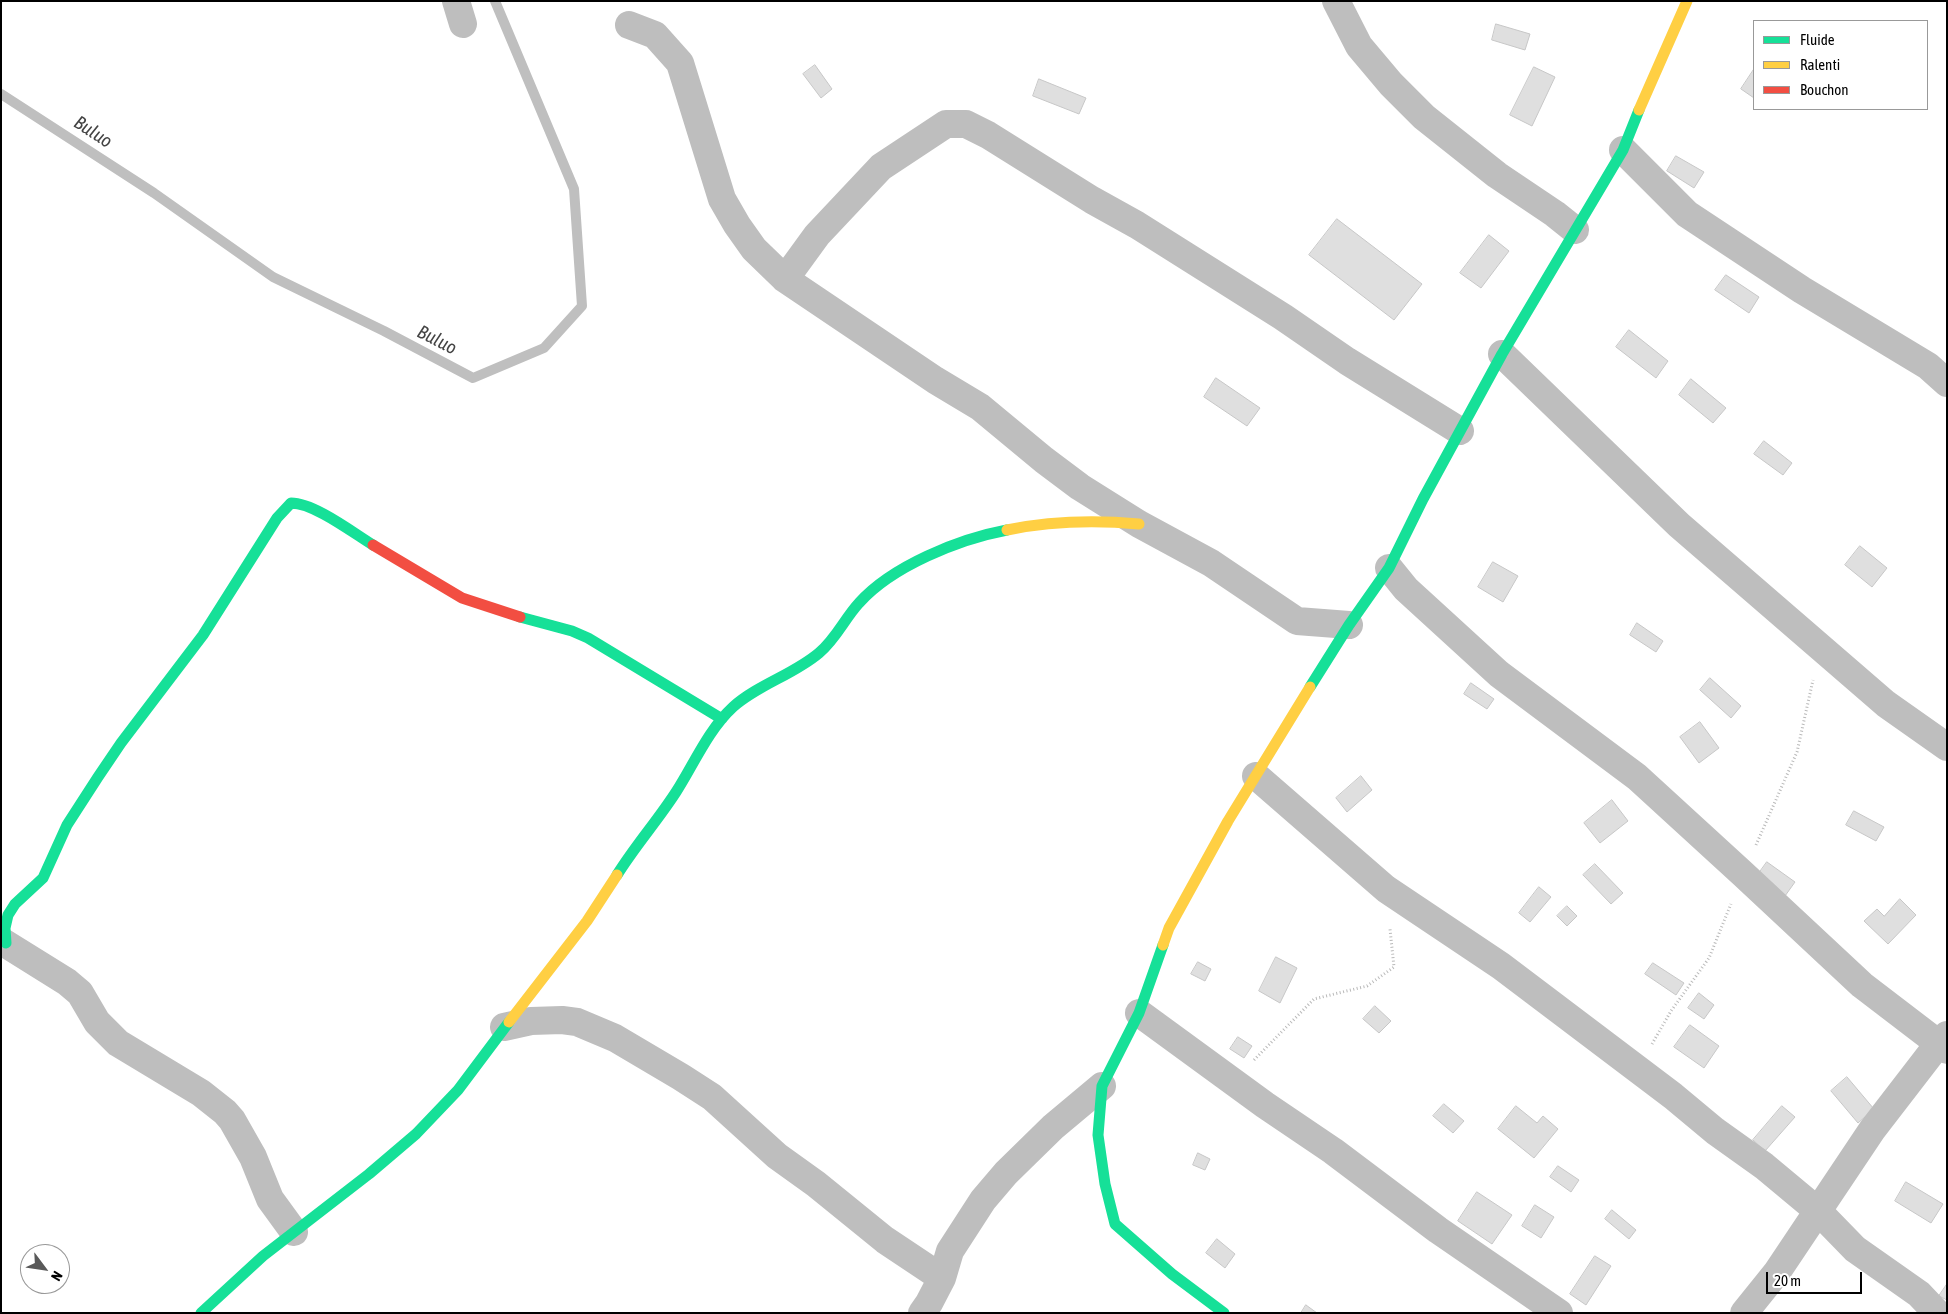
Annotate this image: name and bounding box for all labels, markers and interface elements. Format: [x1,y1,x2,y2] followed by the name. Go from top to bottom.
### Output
[1753,20,1928,110] legend
[1800,31,1835,48] text: Fluide
[1800,56,1840,73] text: Ralenti
[1800,81,1849,98] text: Bouchon
[69,111,117,153] water label: Buluo
[413,320,461,360] water label: Buluo
[20,1244,70,1294] north arrow
[1768,1262,1864,1294] scale bar
[48,1269,66,1284] text: N
[1774,1272,1801,1289] text: 20 m

